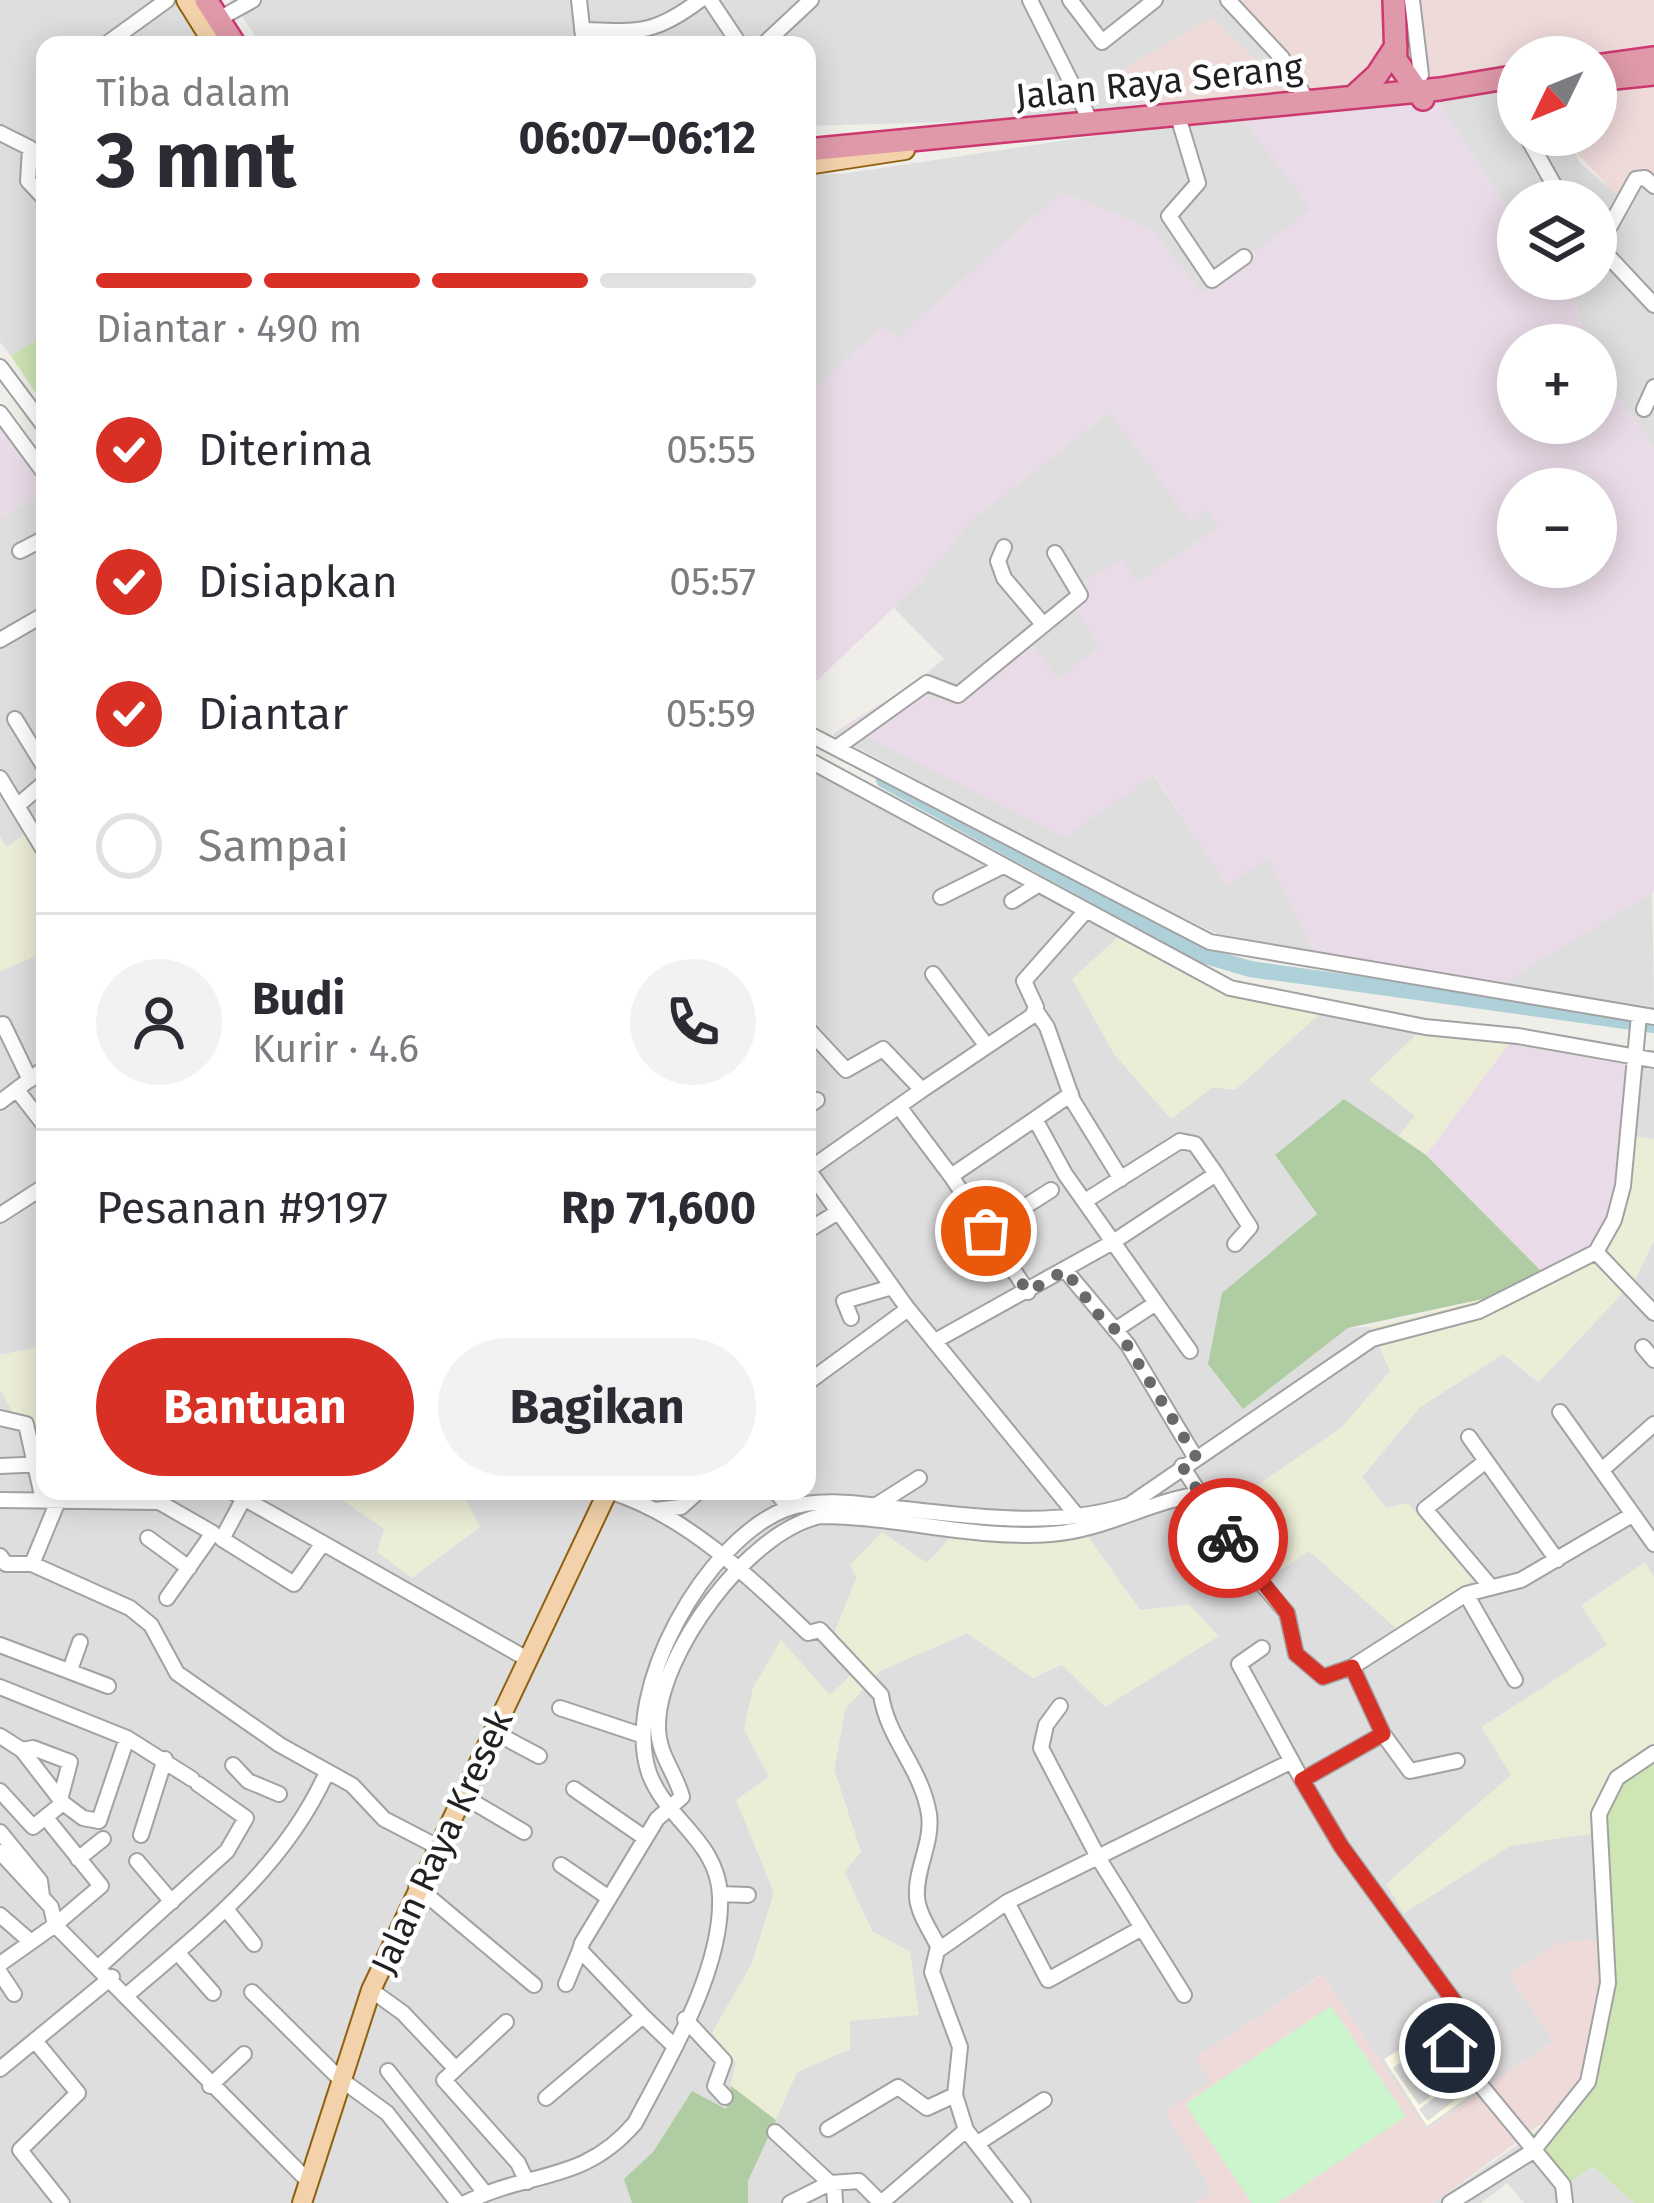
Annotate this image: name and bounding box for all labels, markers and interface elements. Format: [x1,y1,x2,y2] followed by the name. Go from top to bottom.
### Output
[1497,36,1617,156] north arrow
[1497,36,1617,588] map controls
[1013,45,1305,119] street label: Jalan Raya Serang
[96,70,292,116] text: Tiba dalam
[518,111,756,165] text: 06:07–06:12
[96,114,296,208] text: 3 mnt
[1497,180,1617,300] button: layers
[96,306,362,352] text: Diantar · 490 m
[1497,324,1617,444] button: +
[96,417,162,483] icon: check
[198,423,373,477] text: Diterima
[666,427,756,473] text: 05:55
[1497,468,1617,588] button: −
[96,549,162,615] icon: check
[198,555,398,609] text: Disiapkan
[669,559,756,605] text: 05:57
[96,681,162,747] icon: check
[198,687,348,741] text: Diantar
[666,691,756,737] text: 05:59
[198,819,349,873] text: Sampai
[96,959,222,1085] button: person
[630,959,756,1085] button: phone
[252,972,345,1026] text: Budi
[252,1026,419,1072] text: Kurir · 4.6
[935,1180,1037,1282] pin
[96,1181,388,1235] text: Pesanan #9197
[561,1181,756,1235] text: Rp 71,600
[953,1198,1019,1264] icon: bag
[96,1338,414,1476] button: Bantuan
[438,1338,756,1476] button: Bagikan
[1168,1478,1288,1598] courier
[1195,1505,1261,1571] icon: bike
[362,1703,523,1981] street label: Jalan Raya Kresek
[1399,1997,1501,2099] pin
[1417,2015,1483,2081] icon: home

